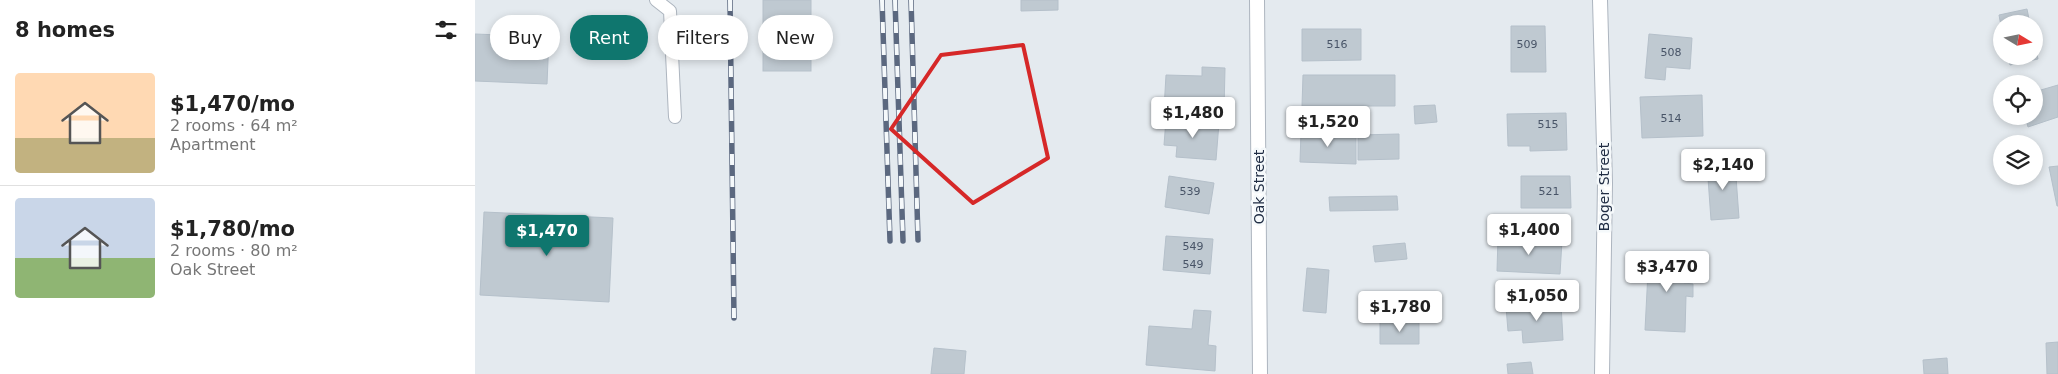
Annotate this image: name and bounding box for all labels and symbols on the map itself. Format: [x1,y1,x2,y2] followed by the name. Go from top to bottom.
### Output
[1993,15,2043,65] north arrow
[1327,38,1348,51] house number: 516
[1517,38,1538,51] house number: 509
[1661,46,1682,59] house number: 508
[1152,96,1234,139] pin: $1,480
[1287,106,1369,148] pin: $1,520
[1661,112,1682,125] house number: 514
[1538,118,1559,131] house number: 515
[1596,142,1612,231] street label: Boger Street
[1682,148,1764,191] pin: $2,140
[1251,149,1267,224] street label: Oak Street
[1180,185,1201,198] house number: 539
[1539,185,1560,198] house number: 521
[506,214,588,257] pin: $1,470
[1488,214,1570,256] pin: $1,400
[1183,240,1204,253] house number: 549
[1626,250,1708,293] pin: $3,470
[1183,258,1204,271] house number: 549
[1496,280,1578,322] pin: $1,050
[1359,290,1441,333] pin: $1,780

